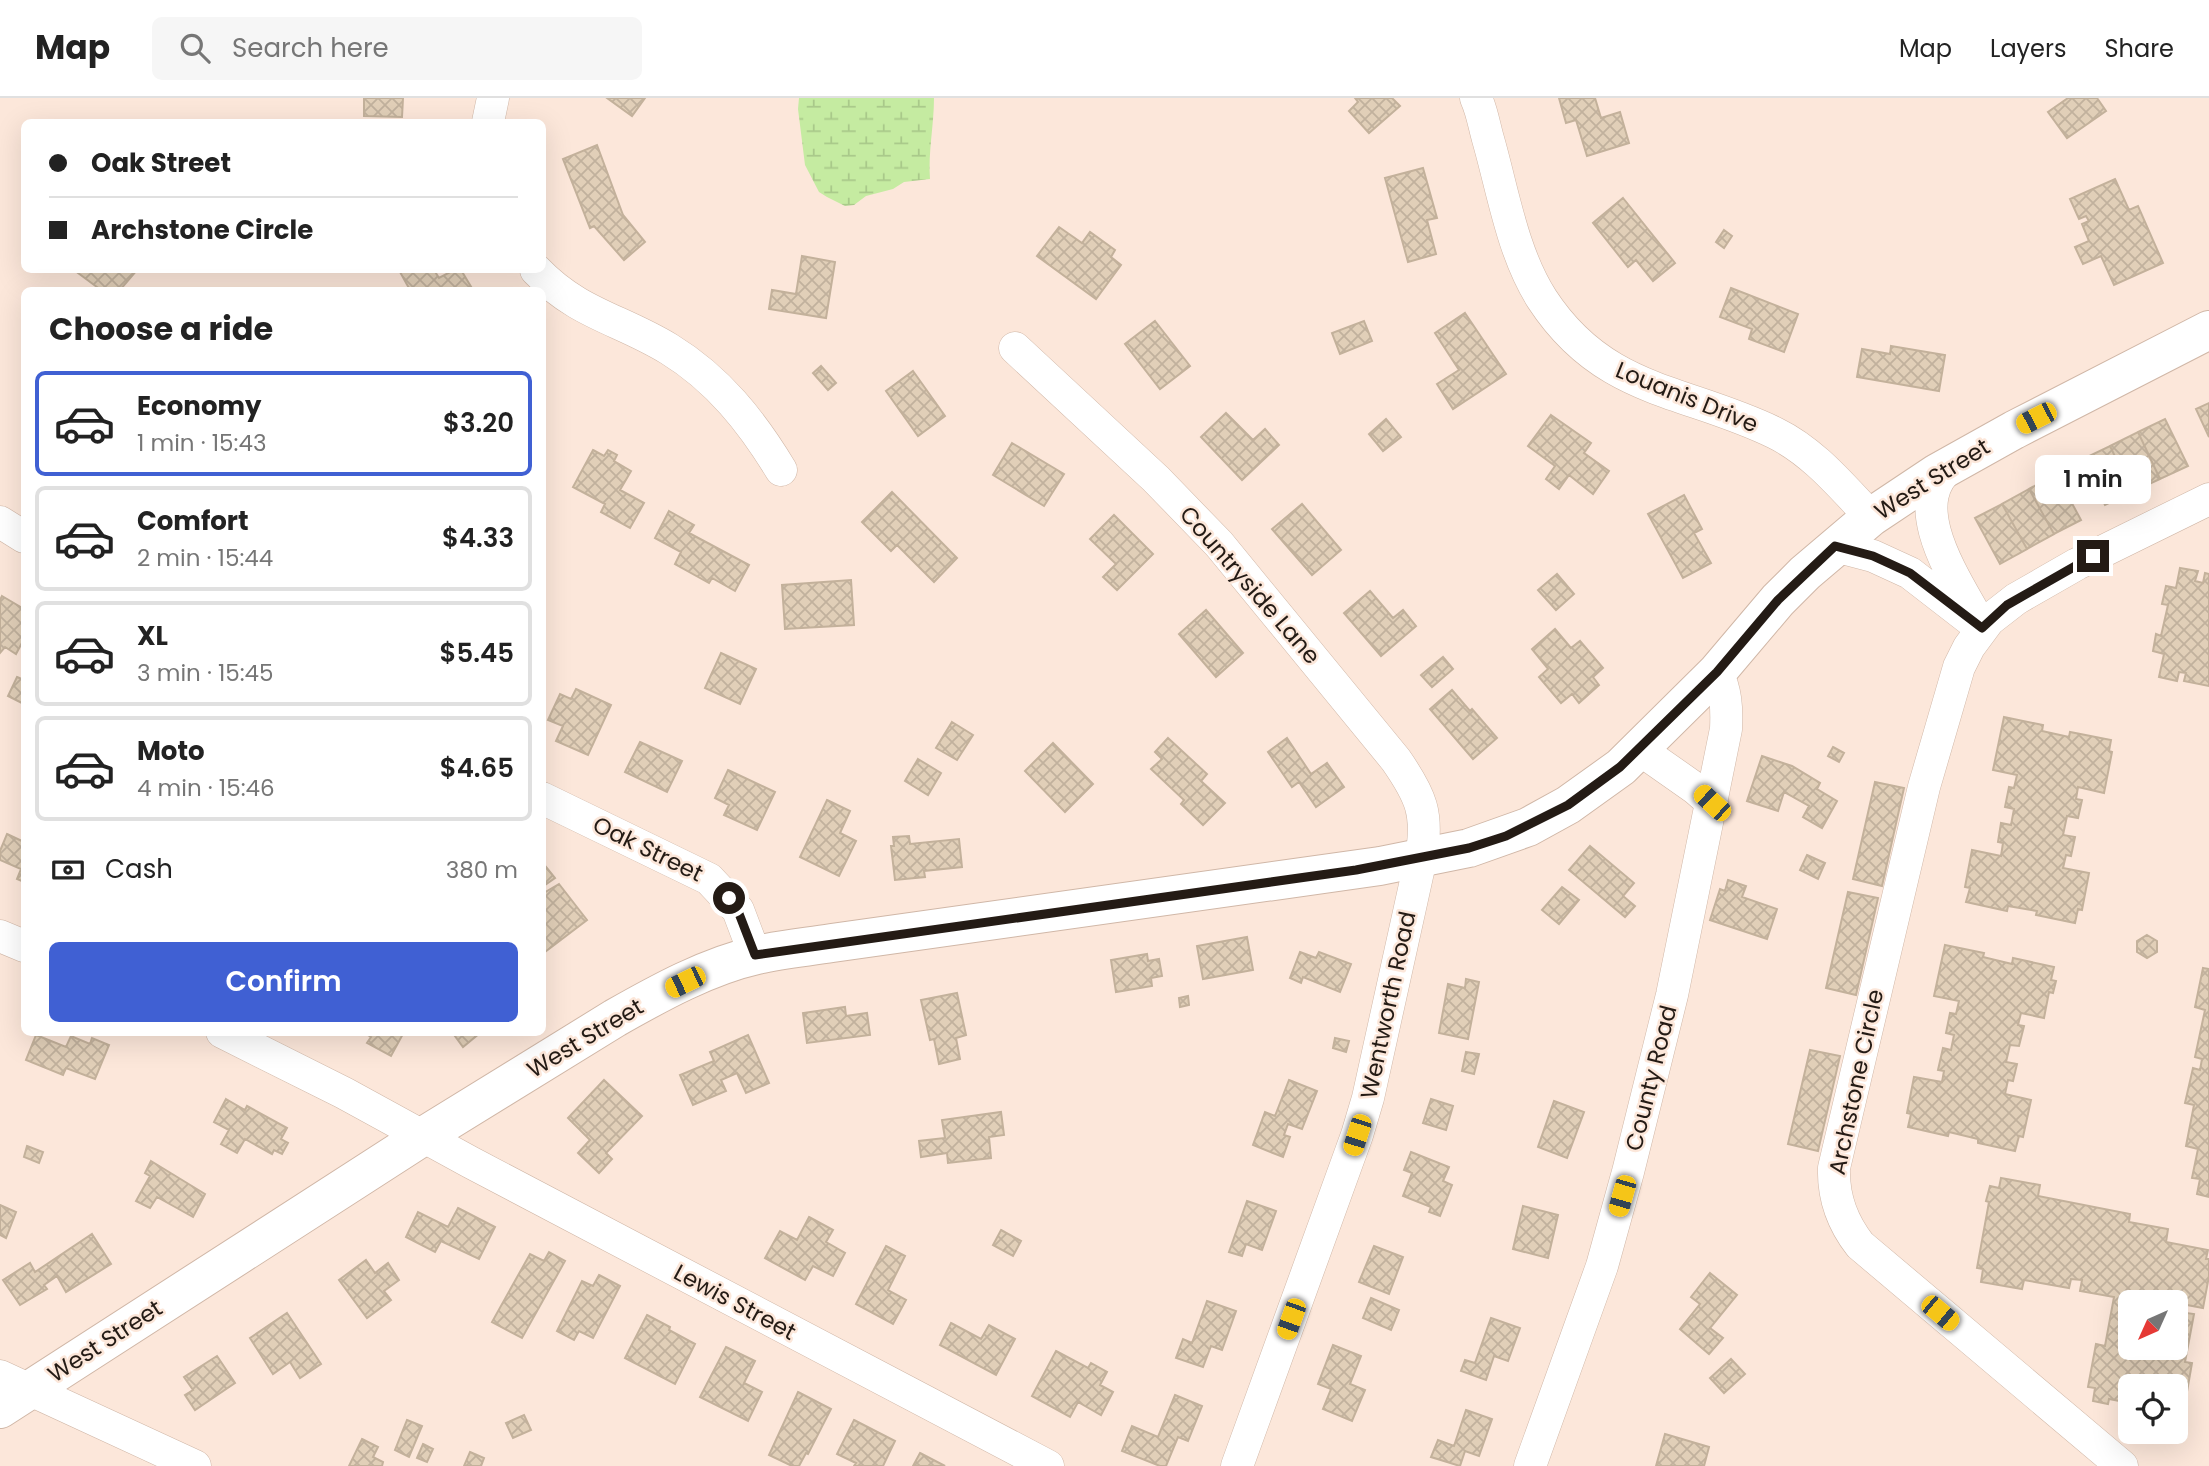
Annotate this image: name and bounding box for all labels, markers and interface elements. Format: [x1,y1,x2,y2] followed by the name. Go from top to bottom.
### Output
[152,17,642,80] search box
[35,24,110,71] text: Map
[176,29,214,67] icon: search
[232,30,389,66] text: Search here
[1899,32,1952,65] text: Map
[1990,32,2066,65] text: Layers
[2104,32,2174,65] text: Share
[91,145,231,181] text: Oak Street
[91,212,313,248] text: Archstone Circle
[49,306,273,351] text: Choose a ride
[1611,354,1763,440] street label: Louanis Drive
[137,388,261,424] text: Economy
[53,392,116,455] icon: car
[2013,399,2060,437] car
[443,405,514,441] text: $3.20
[137,427,266,459] text: 1 min · 15:43
[1868,431,1996,527] street label: West Street
[2035,454,2151,504] callout: 1 min
[2063,463,2123,495] text: 1 min
[1172,499,1328,671] street label: Countryside Lane
[137,503,249,539] text: Comfort
[53,507,116,570] icon: car
[442,520,514,556] text: $4.33
[2077,540,2109,572] route end
[137,542,273,574] text: 2 min · 15:44
[137,618,168,654] text: XL
[53,622,116,685] icon: car
[440,635,514,671] text: $5.45
[137,657,274,689] text: 3 min · 15:45
[137,733,205,769] text: Moto
[53,737,116,800] icon: car
[440,750,514,786] text: $4.65
[137,772,275,804] text: 4 min · 15:46
[1690,781,1735,825] car
[588,809,708,889] street label: Oak Street
[49,851,87,889] icon: cash
[105,851,173,887] text: Cash
[446,854,518,886] text: 380 m
[713,882,745,914] route start
[1352,908,1424,1102] street label: Wentworth Road
[49,942,518,1022] button: Confirm
[662,963,709,1001] car
[1821,986,1891,1178] street label: Archstone Circle
[521,991,649,1085] street label: West Street
[1617,1002,1685,1154] street label: County Road
[1341,1112,1374,1158] car
[1607,1173,1638,1219] car
[668,1256,802,1348] street label: Lewis Street
[2118,1290,2188,1360] north arrow
[2118,1290,2188,1444] map controls
[1918,1291,1963,1335] car
[42,1292,168,1390] street label: West Street
[1274,1296,1309,1342] car
[2118,1374,2188,1444] button: locate

